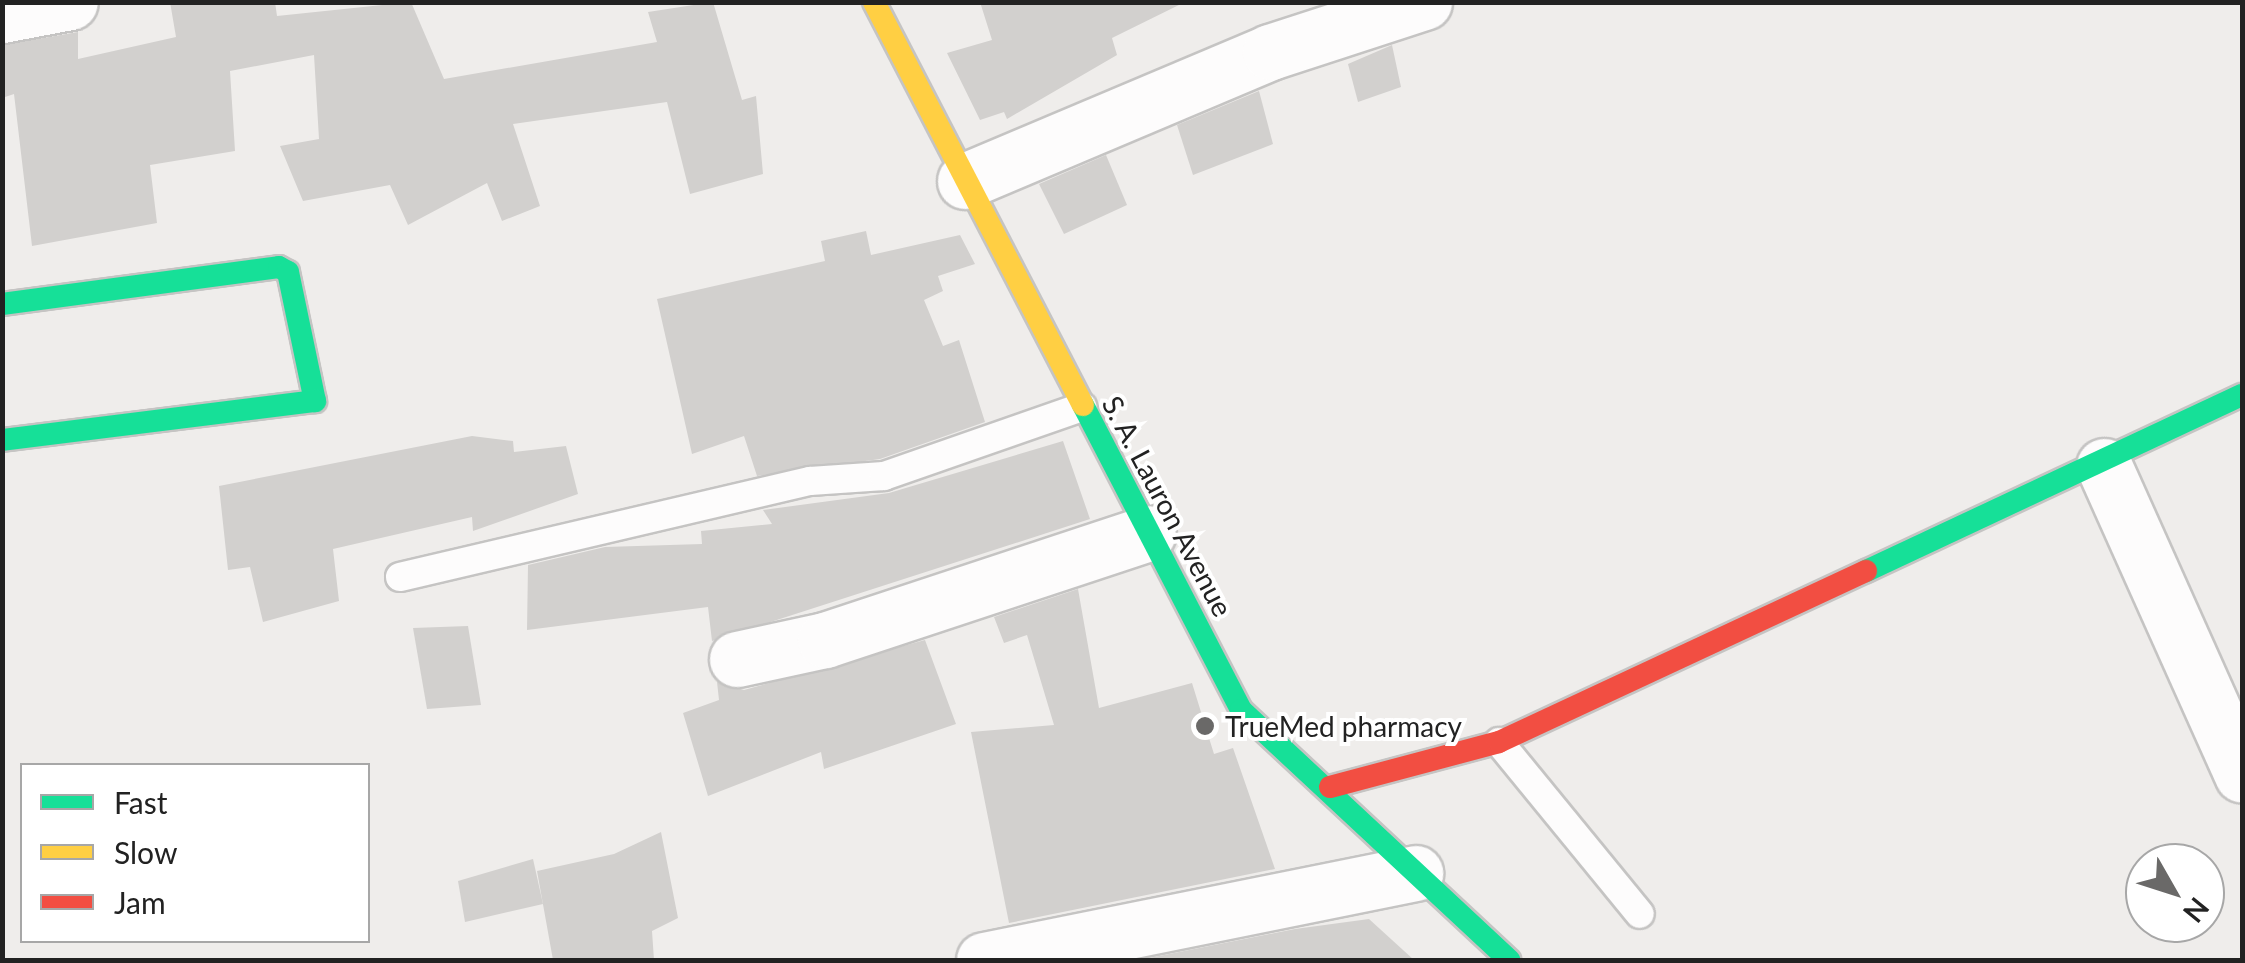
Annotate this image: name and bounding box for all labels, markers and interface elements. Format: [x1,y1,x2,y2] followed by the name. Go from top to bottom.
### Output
[1095,389,1241,623] street label: S. A. Lauron Avenue
[1225,709,1462,743] place label: TrueMed pharmacy
[1194,715,1216,737] marker: TrueMed pharmacy
[20,763,370,943] legend
[114,784,168,820] text: Fast
[114,834,177,870] text: Slow
[2125,843,2225,943] north arrow
[114,884,166,920] text: Jam
[2177,892,2217,930] text: N

